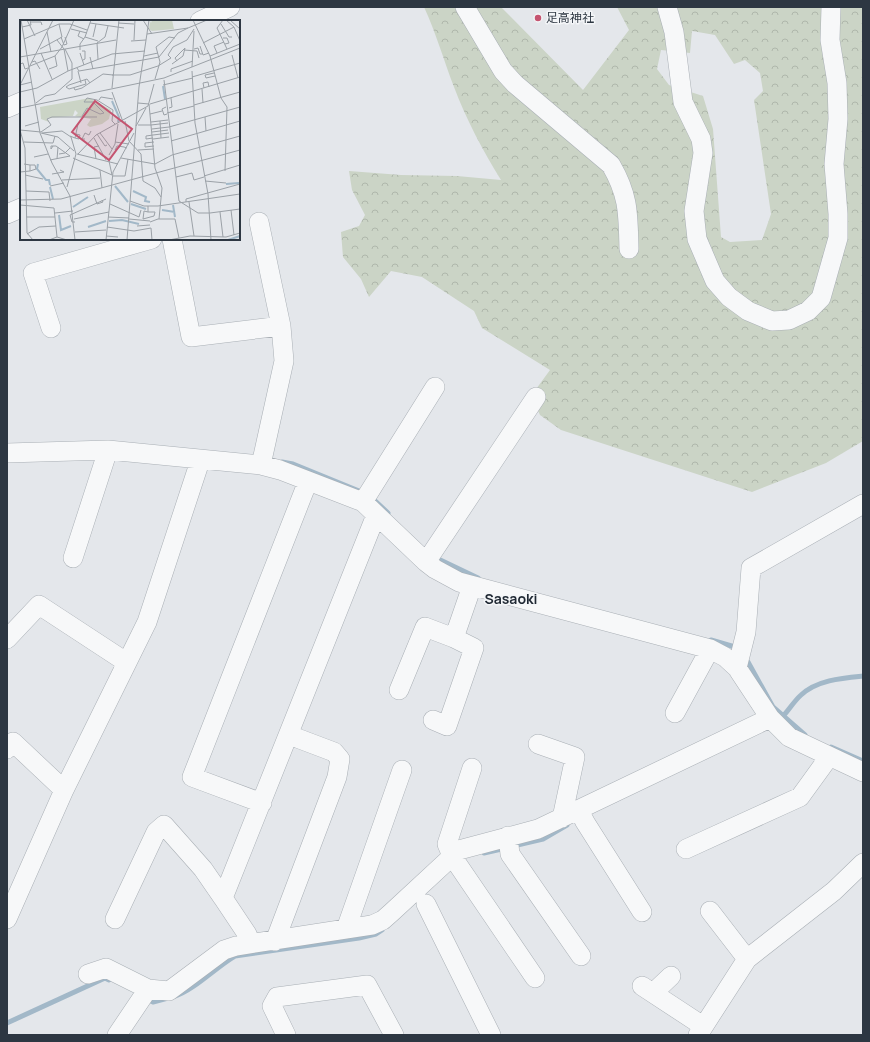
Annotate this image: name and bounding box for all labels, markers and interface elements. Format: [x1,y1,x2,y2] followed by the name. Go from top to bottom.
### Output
[546,9,594,26] place label: 足高神社
[533,13,543,23] marker: 足高神社
[20,20,240,240] inset map
[484,589,538,608] district label: Sasaoki

